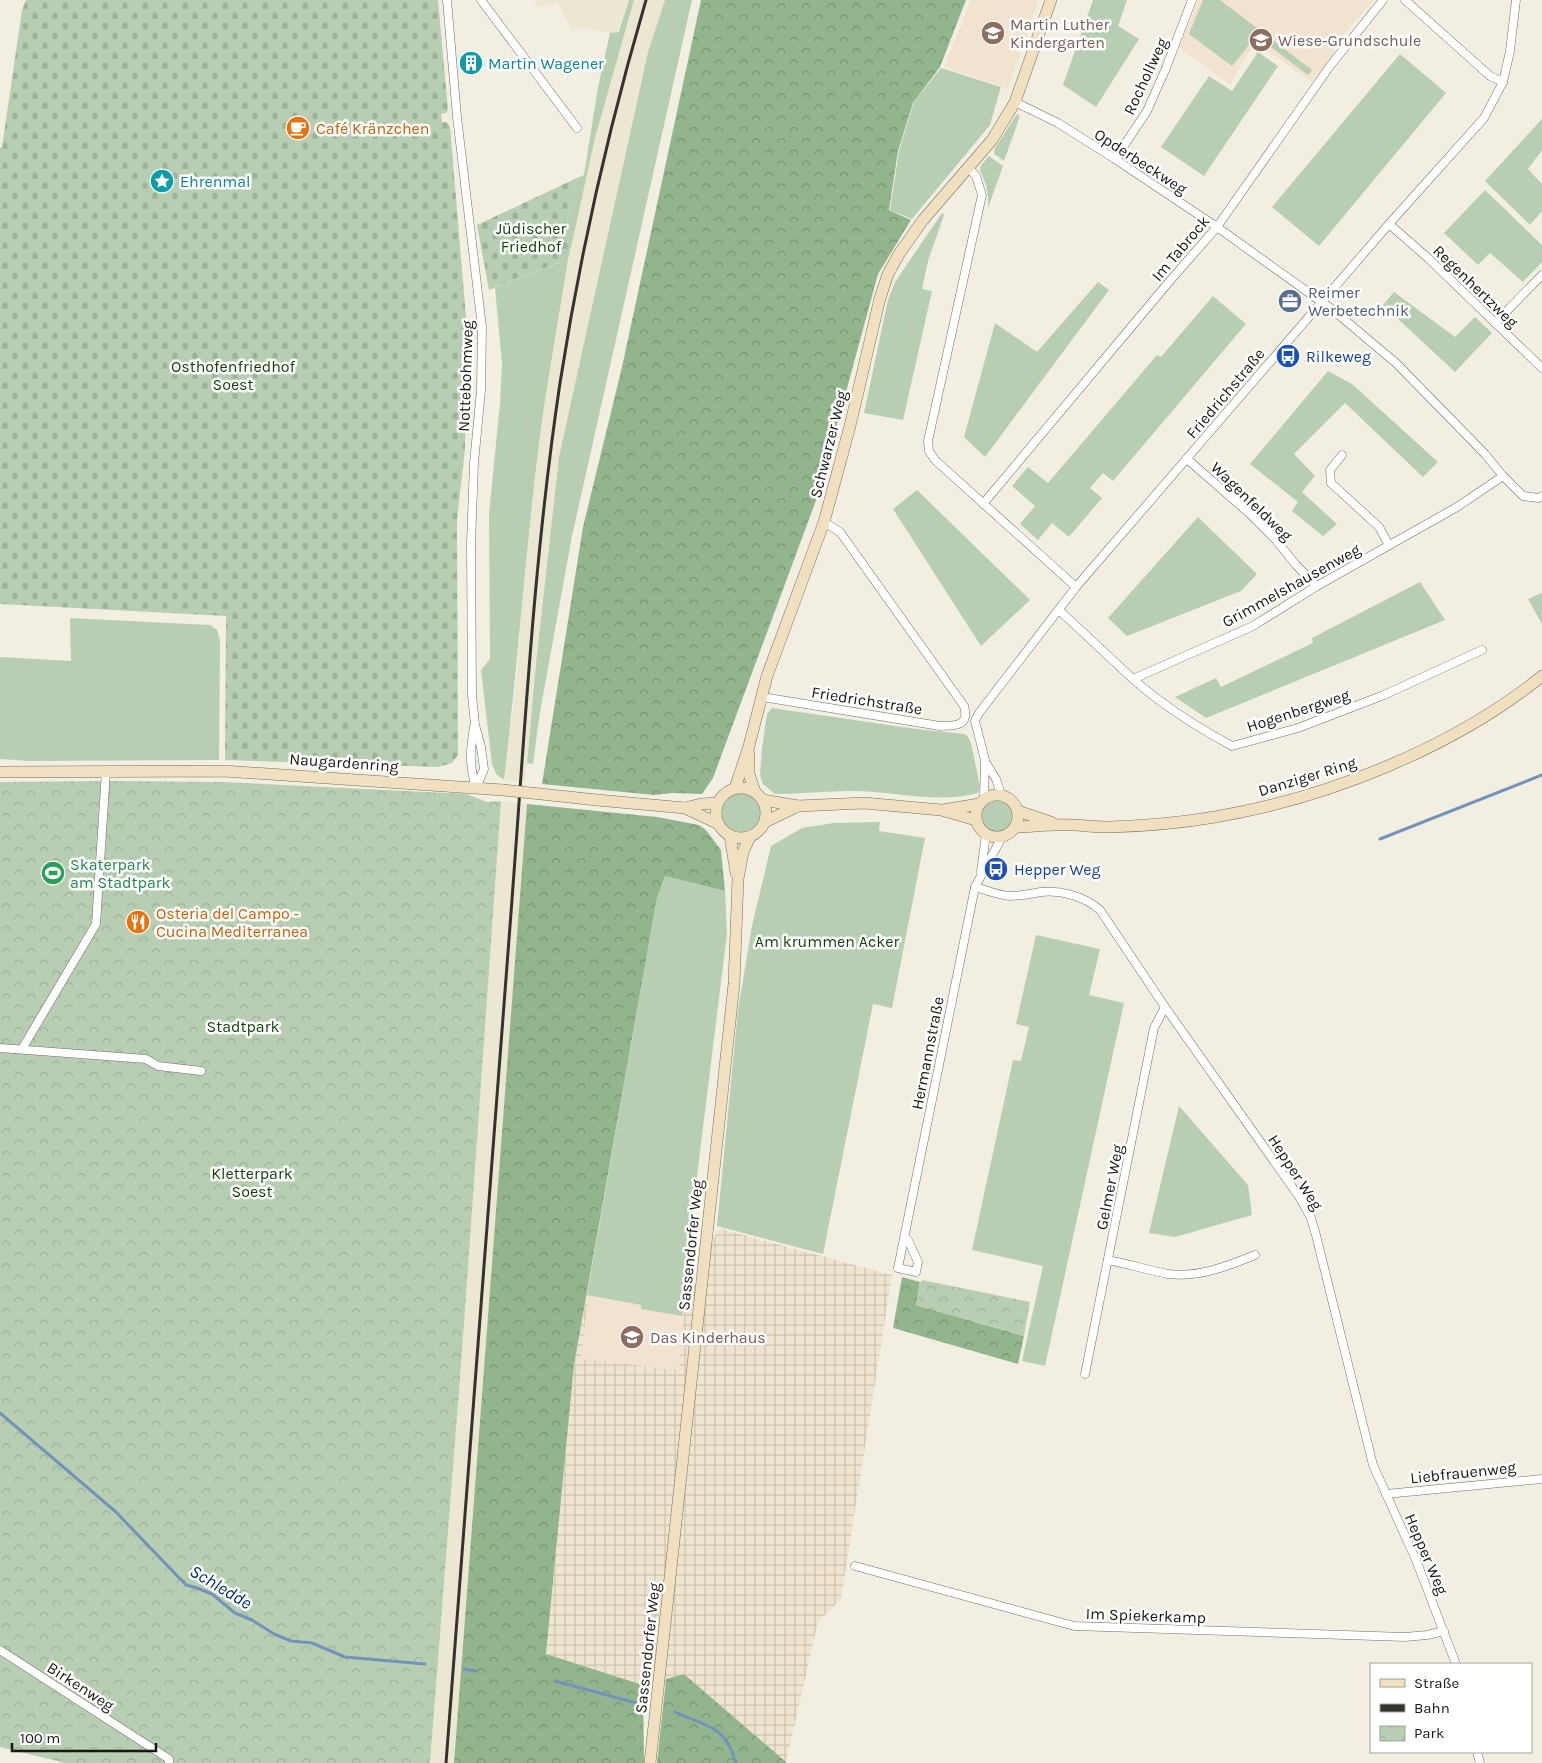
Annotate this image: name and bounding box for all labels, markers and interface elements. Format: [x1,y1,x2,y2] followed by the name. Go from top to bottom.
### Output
[1010,15,1109,52] place label: Martin Luther Kindergarten
[980,20,1006,46] school or university icon: Martin Luther Kindergarten
[1248,27,1274,53] school or university icon: Wiese-Grundschule
[1278,31,1421,50] place label: Wiese-Grundschule
[1119,35,1172,118] street label: Rochollweg
[458,50,484,76] building icon: Martin Wagener
[488,54,604,73] place label: Martin Wagener
[285,115,311,141] cafe icon: Café Kränzchen
[316,119,429,138] place label: Café Kränzchen
[1091,124,1191,199] street label: Opderbeckweg
[149,168,175,194] place icon: Ehrenmal
[180,172,251,191] place label: Ehrenmal
[1147,212,1213,285] street label: Im Tabrock
[496,219,567,256] park label: Jüdischer Friedhof
[1429,241,1522,332] street label: Regenhertzweg
[1308,283,1409,320] place label: Reimer Werbetechnik
[1277,288,1303,314] office icon: Reimer Werbetechnik
[454,320,477,432] street label: Nottebohmweg
[1275,343,1301,369] bus stop icon: Rilkeweg
[1182,344,1269,442] street label: Friedrichstraße
[1306,347,1371,366] place label: Rilkeweg
[171,357,296,394] park label: Osthofenfriedhof Soest
[806,388,851,500] street label: Schwarzer Weg
[1207,458,1296,545] street label: Wagenfeldweg
[1219,540,1364,631] street label: Grimmelshausenweg
[810,682,924,719] street label: Friedrichstraße
[1244,685,1352,736] street label: Hogenbergweg
[289,749,399,776] street label: Naugardenring
[1256,753,1358,800] street label: Danziger Ring
[70,855,171,892] place label: Skaterpark am Stadtpark
[983,856,1009,882] bus stop icon: Hepper Weg
[40,860,66,886] sports icon: Skaterpark am Stadtpark
[1014,860,1100,879] place label: Hepper Weg
[156,904,308,941] place label: Osteria del Campo - Cucina Mediterranea
[125,909,151,935] restaurant icon: Osteria del Campo - Cucina Mediterranea
[755,932,899,951] park label: Am krummen Acker
[907,995,948,1111] street label: Hermannstraße
[207,1017,279,1036] park label: Stadtpark
[1264,1131,1327,1214] street label: Hepper Weg
[1092,1143,1127,1232] street label: Gelmer Weg
[211,1164,293,1201] park label: Kletterpark Soest
[674,1179,707,1311] street label: Sassendorfer Weg
[619,1324,645,1350] school or university icon: Das Kinderhaus
[650,1328,766,1347] place label: Das Kinderhaus
[1409,1457,1517,1488] street label: Liebfrauenweg
[1401,1511,1452,1598] street label: Hepper Weg
[186,1560,256,1614] water label: Schledde
[631,1582,664,1714] street label: Sassendorfer Weg
[1085,1604,1206,1627] street label: Im Spiekerkamp
[44,1658,118,1715] street label: Birkenweg
[1370,1663,1532,1753] legend
[1414,1674,1459,1692] text: Straße
[1414,1699,1450,1717] text: Bahn
[12,1720,156,1752] scale bar
[1414,1724,1444,1742] text: Park
[20,1729,60,1747] text: 100 m

